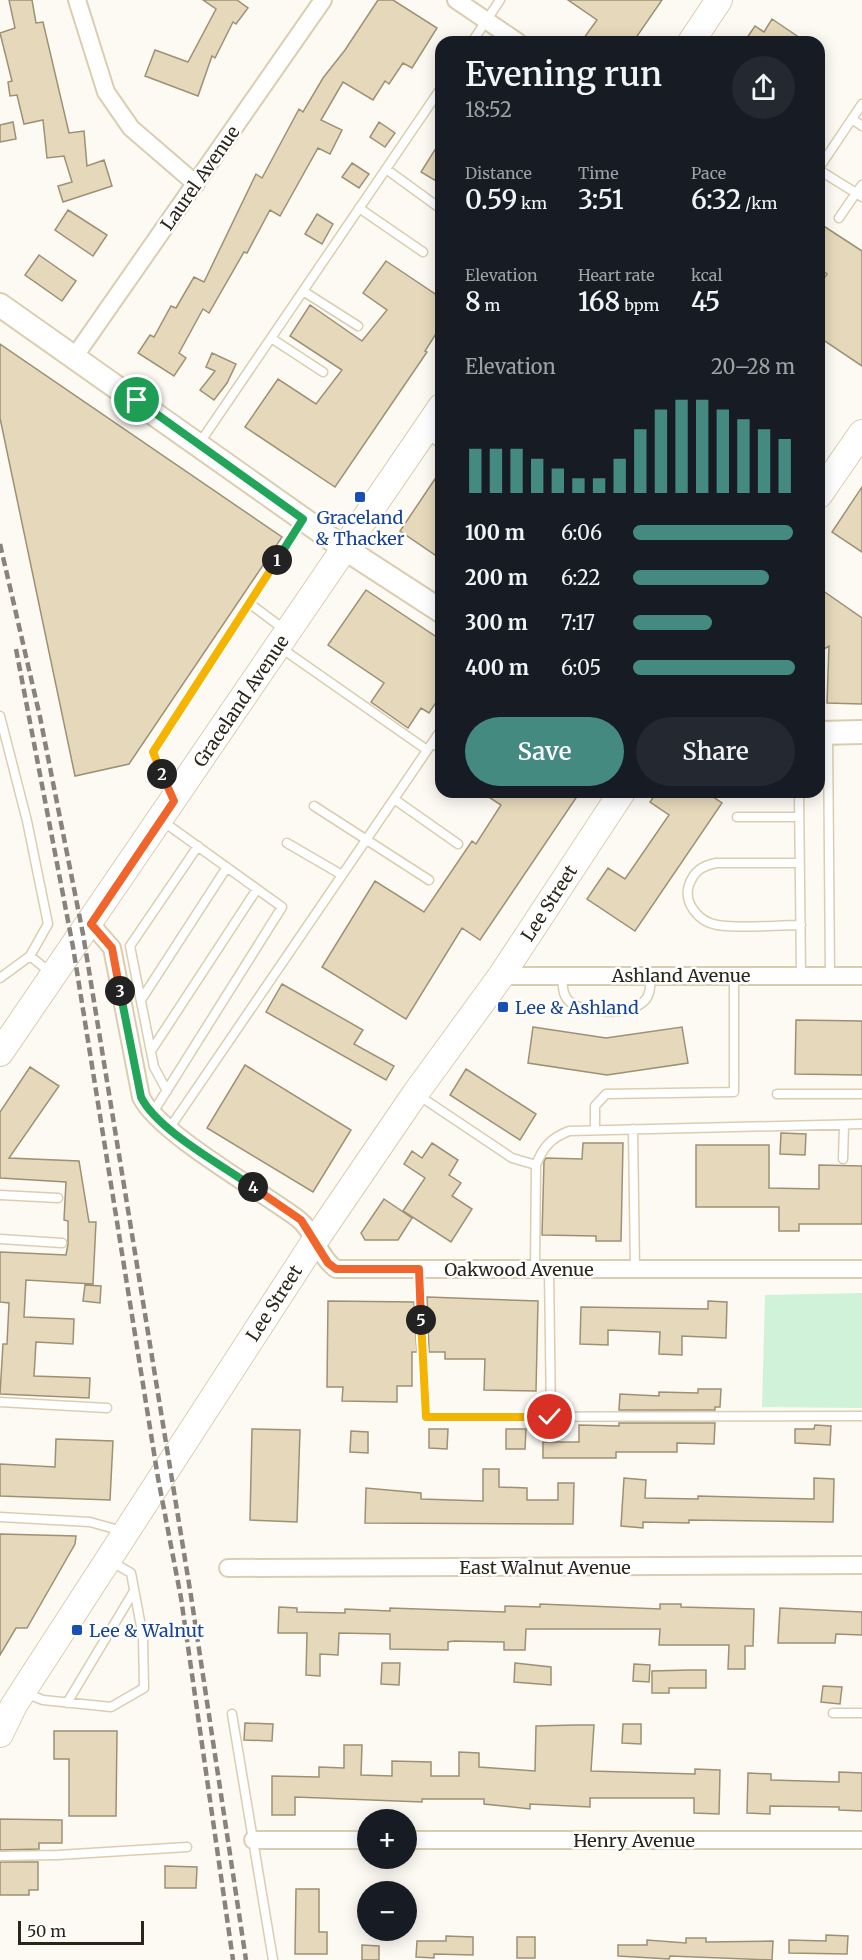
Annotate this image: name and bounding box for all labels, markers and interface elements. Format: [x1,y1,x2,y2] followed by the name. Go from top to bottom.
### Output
[465,54,662,95] text: Evening run
[732,56,795,119] button: share
[465,97,512,122] text: 18:52
[155,121,245,235] street label: Laurel Avenue
[465,163,532,183] text: Distance
[578,163,619,183] text: Time
[691,163,726,183] text: Pace
[465,183,517,216] text: 0.59
[578,183,624,216] text: 3:51
[691,183,741,216] text: 6:32
[517,193,547,213] text: km
[741,193,777,213] text: /km
[465,265,538,285] text: Elevation
[578,265,655,285] text: Heart rate
[691,265,722,285] text: kcal
[465,285,481,318] text: 8
[578,285,620,318] text: 168
[691,285,720,318] text: 45
[481,295,500,315] text: m
[620,295,659,315] text: bpm
[465,354,556,379] text: Elevation
[711,354,795,379] text: 20–28 m
[111,374,162,425] pin
[120,383,153,416] icon: arrive
[353,490,367,504] marker: Graceland & Thacker
[315,506,405,550] place label: Graceland & Thacker
[465,520,525,545] text: 100 m
[561,520,602,545] text: 6:06
[262,545,292,575] pin: 1
[273,550,281,570] text: 1
[465,565,528,590] text: 200 m
[561,565,600,590] text: 6:22
[465,610,528,635] text: 300 m
[561,610,595,635] text: 7:17
[188,631,294,771] street label: Graceland Avenue
[465,655,529,680] text: 400 m
[561,655,601,680] text: 6:05
[465,717,624,786] button: Save
[636,717,795,786] button: Share
[147,759,177,789] pin: 2
[157,764,167,784] text: 2
[516,861,582,945] street label: Lee Street
[611,964,750,987] street label: Ashland Avenue
[105,976,135,1006] pin: 3
[115,981,125,1001] text: 3
[515,996,639,1019] place label: Lee & Ashland
[496,1000,510,1014] marker: Lee & Ashland
[238,1172,268,1202] pin: 4
[248,1177,258,1197] text: 4
[444,1258,594,1281] street label: Oakwood Avenue
[241,1261,307,1345] street label: Lee Street
[406,1305,436,1335] pin: 5
[416,1310,426,1330] text: 5
[524,1391,575,1442] pin
[533,1400,566,1433] icon: check
[459,1556,631,1579] street label: East Walnut Avenue
[89,1619,204,1642] place label: Lee & Walnut
[70,1623,84,1637] marker: Lee & Walnut
[357,1809,417,1941] map controls
[357,1809,417,1869] button: +
[573,1829,695,1852] street label: Henry Avenue
[357,1881,417,1941] button: −
[18,1918,144,1946] scale bar
[27,1921,66,1941] text: 50 m

